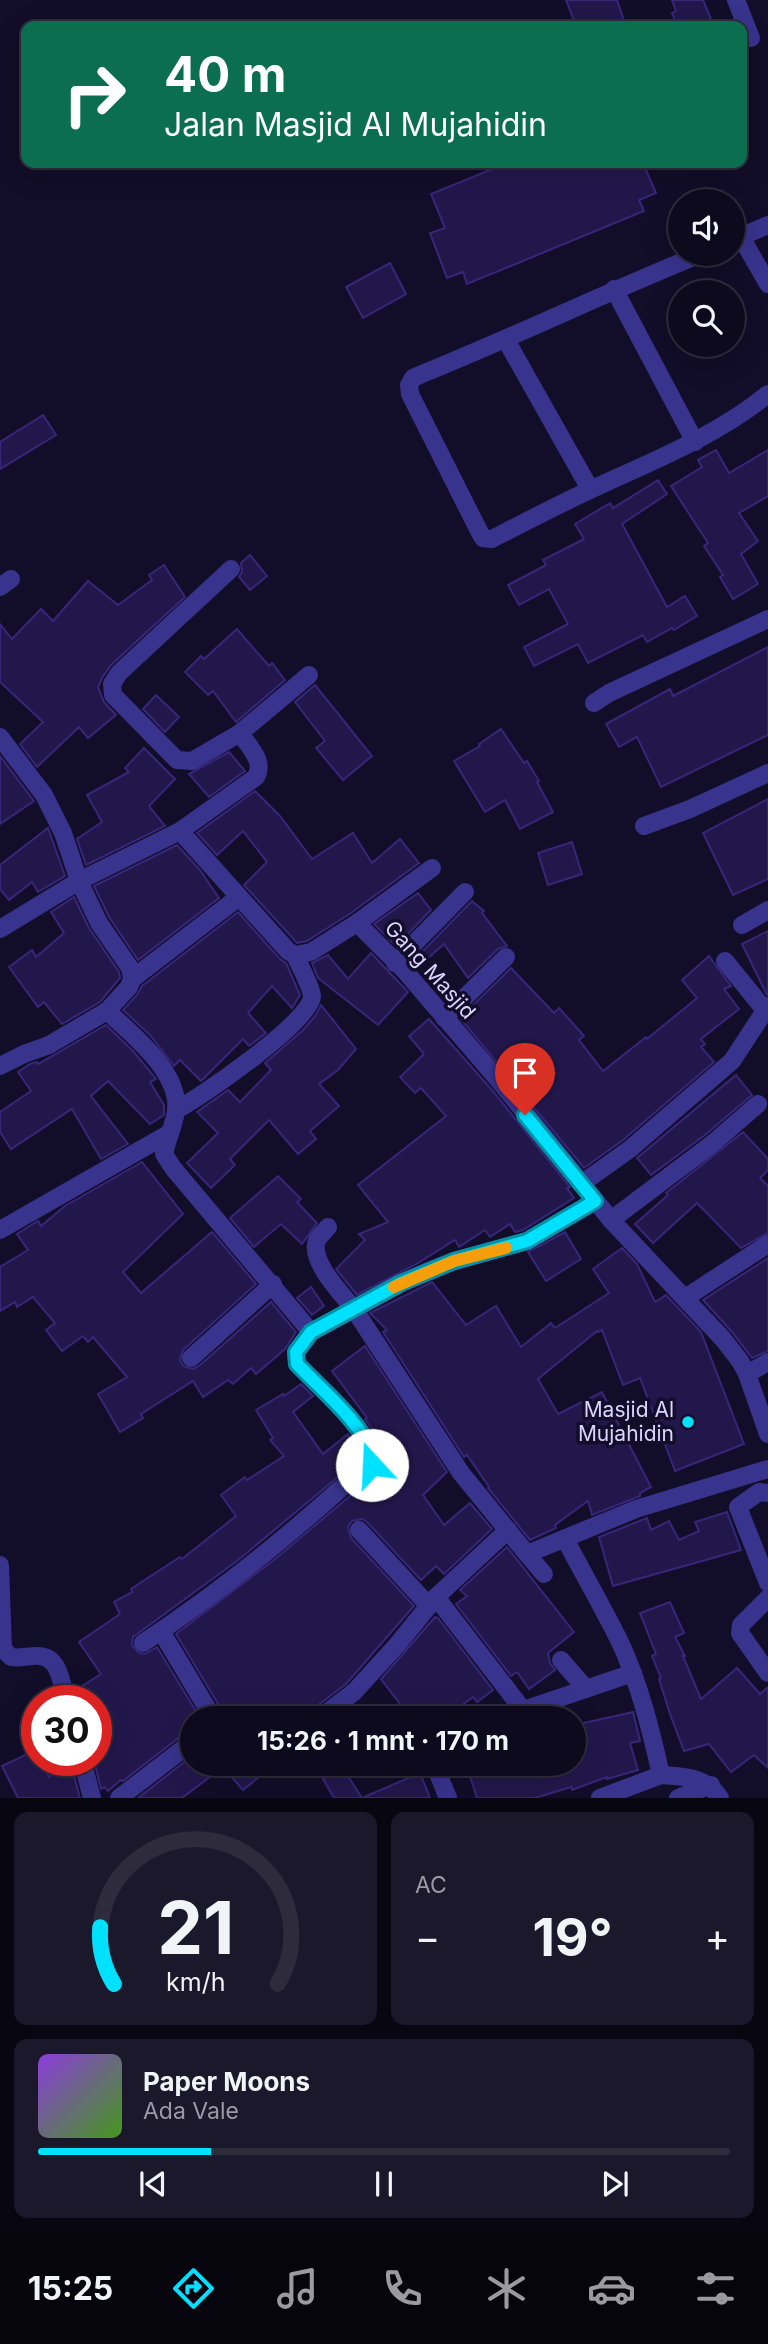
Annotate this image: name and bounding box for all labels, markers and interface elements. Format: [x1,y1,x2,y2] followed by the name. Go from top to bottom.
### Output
[164,45,287,104] text: 40 m
[49,49,140,140] icon: right
[164,105,547,144] text: Jalan Masjid Al Mujahidin
[668,189,745,357] map controls
[668,189,745,266] button: sound
[668,280,745,357] button: search
[380,915,481,1024] street label: Gang Masjid
[495,1043,555,1115] pin
[506,1054,544,1092] icon: arrive
[578,1397,674,1446] place label: Masjid Al Mujahidin
[680,1414,696,1430] marker: Masjid Al Mujahidin
[335,1428,409,1502] position arrow
[21,1685,112,1776] speed limit sign: 30
[257,1725,509,1756] text: 15:26 · 1 mnt · 170 m
[415,1871,447,1899] text: AC
[157,1884,234,1973] text: 21
[532,1906,613,1969] text: 19°
[415,1914,440,1960] text: −
[705,1914,730,1960] text: +
[166,1967,225,1997] text: km/h
[143,2066,310,2097] text: Paper Moons
[143,2097,239,2125] text: Ada Vale
[134,2165,172,2203] icon: previous
[365,2165,403,2203] icon: pause
[596,2165,634,2203] icon: next
[169,2264,218,2313] icon: directions
[273,2264,322,2313] icon: music
[378,2264,427,2313] icon: phone
[482,2264,531,2313] icon: climate
[587,2264,636,2313] icon: car
[691,2264,740,2313] icon: filters
[28,2269,113,2308] text: 15:25

